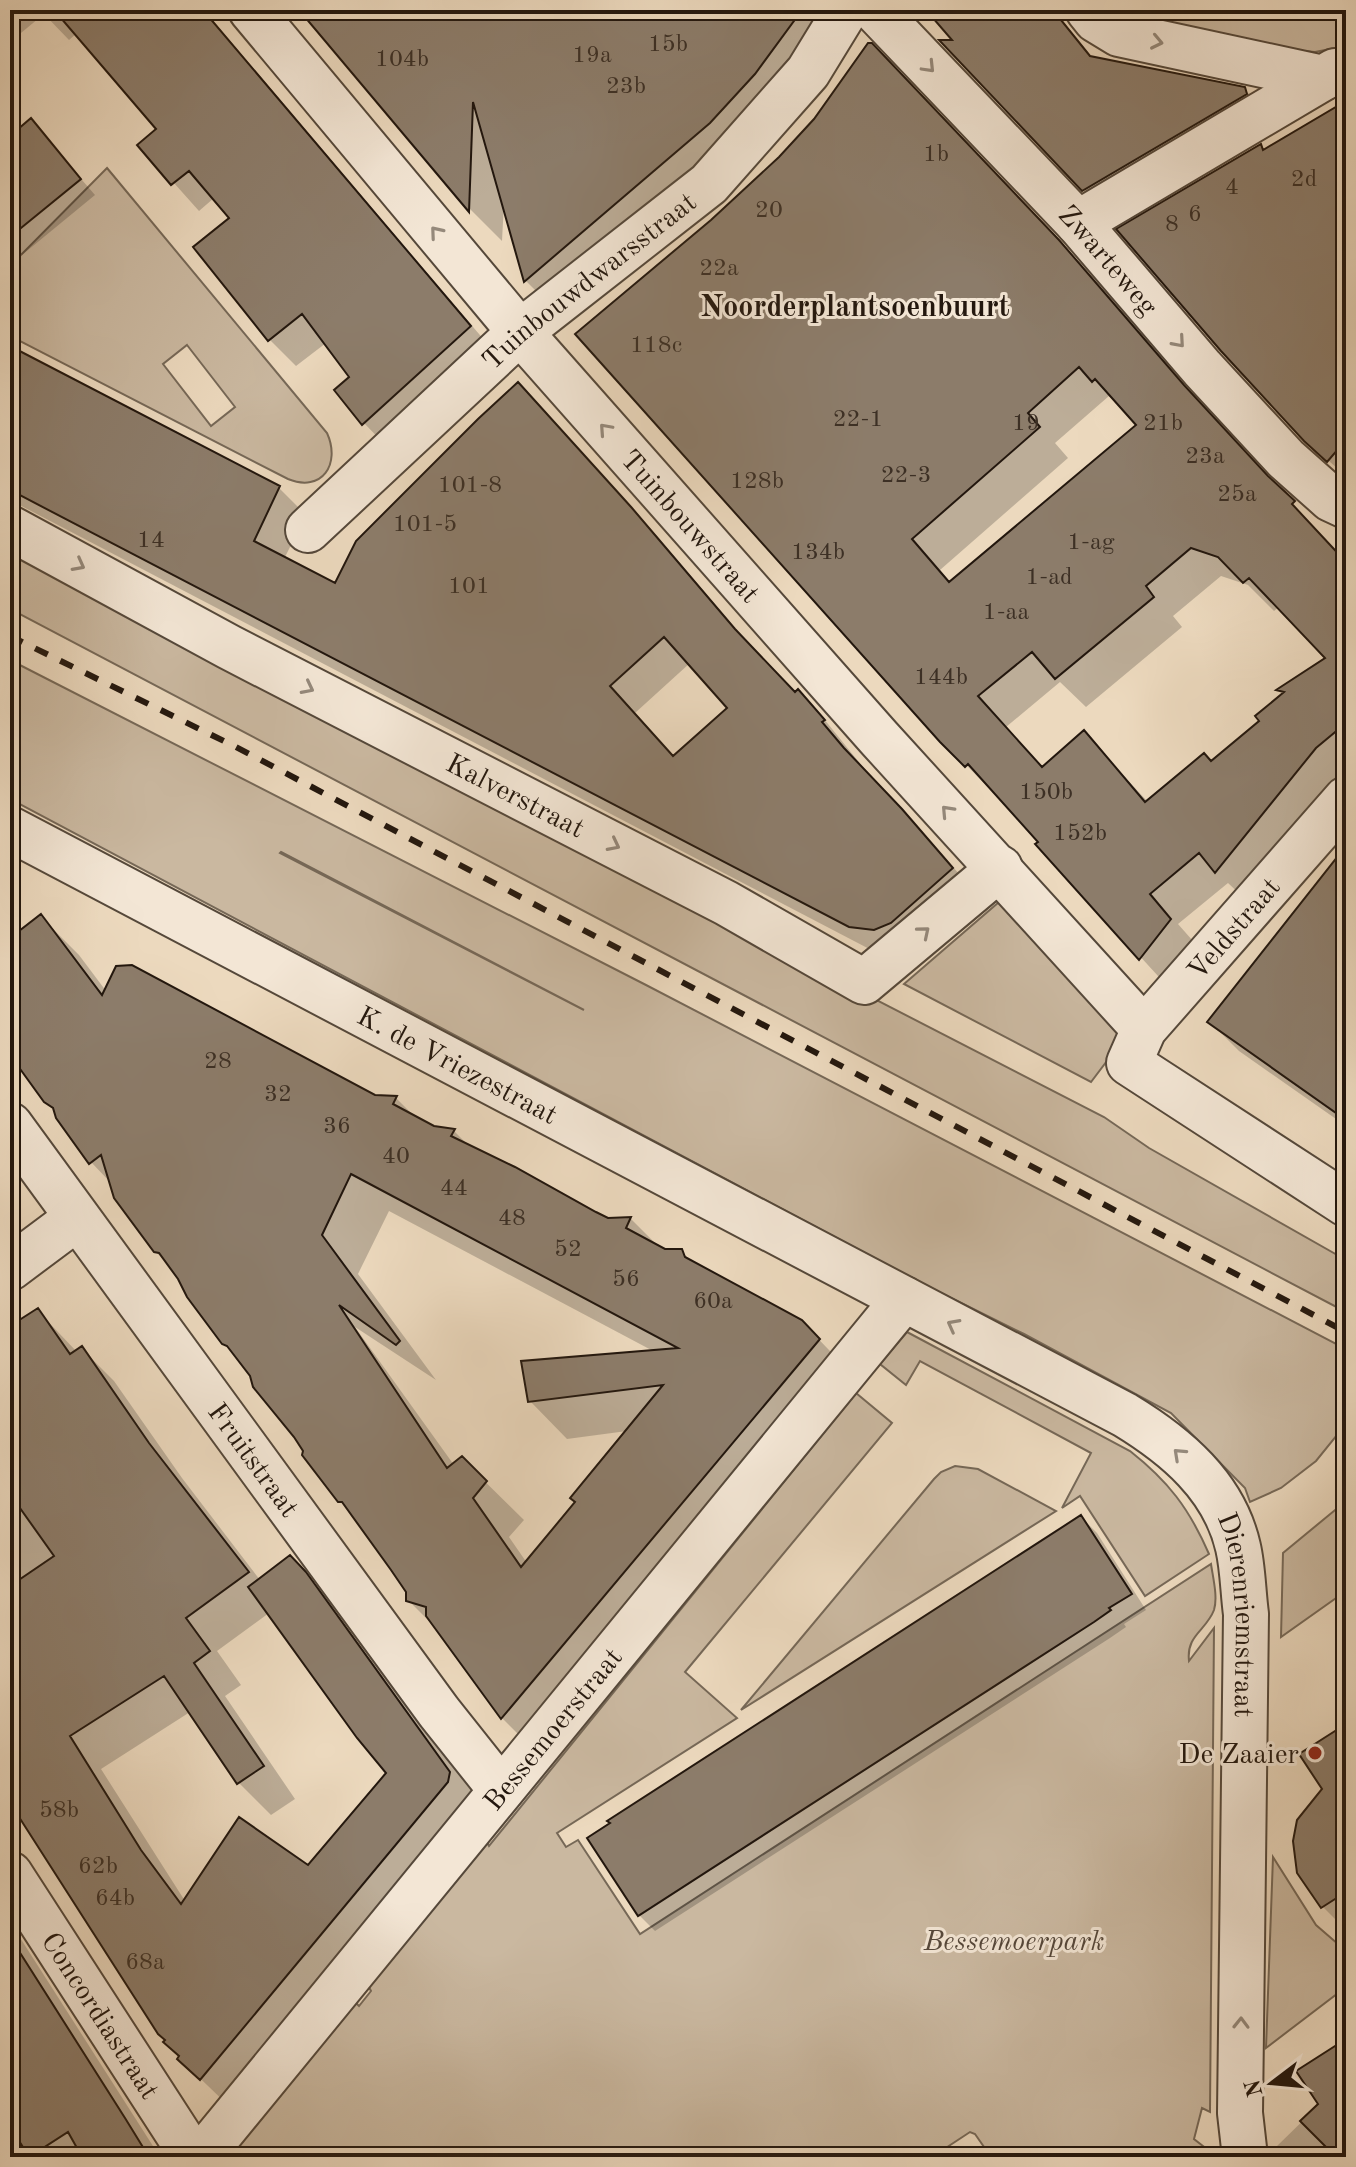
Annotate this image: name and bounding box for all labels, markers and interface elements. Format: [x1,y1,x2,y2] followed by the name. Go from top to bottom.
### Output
[648,33,688,57] house number: 15b
[1149,33,1163,50] one-way arrow
[572,44,612,68] house number: 19a
[375,48,429,72] house number: 104b
[920,57,934,72] one-way arrow
[606,75,646,99] house number: 23b
[923,143,949,167] house number: 1b
[1291,168,1317,192] house number: 2d
[1225,176,1239,200] house number: 4
[478,189,702,376] street label: Tuinbouwdwarsstraat
[755,199,783,223] house number: 20
[1052,201,1161,322] street label: Zwarteweg
[1188,203,1202,227] house number: 6
[1165,213,1179,237] house number: 8
[431,227,446,241] one-way arrow
[699,257,739,281] house number: 22a
[700,293,1010,323] district label: Noorderplantsoenbuurt
[1169,332,1184,347] one-way arrow
[630,334,682,358] house number: 118c
[833,408,883,432] house number: 22-1
[1012,412,1040,436] house number: 19
[1143,412,1183,436] house number: 21b
[601,424,615,439] one-way arrow
[1185,445,1225,469] house number: 23a
[614,446,764,609] street label: Tuinbouwstraat
[881,464,931,488] house number: 22-3
[730,470,784,494] house number: 128b
[438,474,502,498] house number: 101-8
[1217,483,1257,507] house number: 25a
[393,513,457,537] house number: 101-5
[137,529,165,553] house number: 14
[1067,531,1115,555] house number: 1-ag
[791,541,845,565] house number: 134b
[70,556,85,571] one-way arrow
[1025,566,1073,590] house number: 1-ad
[448,575,490,599] house number: 101
[983,601,1029,625] house number: 1-aa
[914,666,968,690] house number: 144b
[300,678,314,693] one-way arrow
[441,750,588,845] street label: Kalverstraat
[1019,781,1073,805] house number: 150b
[941,806,956,820] one-way arrow
[1053,822,1107,846] house number: 152b
[605,836,620,851] one-way arrow
[1184,874,1287,986] street label: Veldstraat
[914,927,929,942] one-way arrow
[352,1003,561,1131] street label: K. de Vriezestraat
[204,1050,232,1074] house number: 28
[264,1083,292,1107] house number: 32
[323,1115,351,1139] house number: 36
[382,1145,410,1169] house number: 40
[440,1177,468,1201] house number: 44
[498,1207,526,1231] house number: 48
[554,1238,582,1262] house number: 52
[612,1268,640,1292] house number: 56
[693,1290,733,1314] house number: 60a
[947,1320,962,1335] one-way arrow
[201,1399,303,1523] street label: Fruitstraat
[1174,1448,1188,1463] one-way arrow
[1211,1509,1257,1718] street label: Dierenriemstraat
[480,1644,629,1817] street label: Bessemoerstraat
[1179,1742,1299,1770] place label: De Zaaier
[1306,1744,1324,1762] marker: De Zaaier
[39,1799,79,1823] house number: 58b
[78,1855,118,1879] house number: 62b
[95,1887,135,1911] house number: 64b
[35,1928,163,2105] street label: Concordiastraat
[923,1929,1104,1957] park label: Bessemoerpark
[125,1951,165,1975] house number: 68a
[1232,2016,1250,2029] one-way arrow
[1232,2043,1312,2123] north arrow
[1242,2077,1268,2099] text: N

